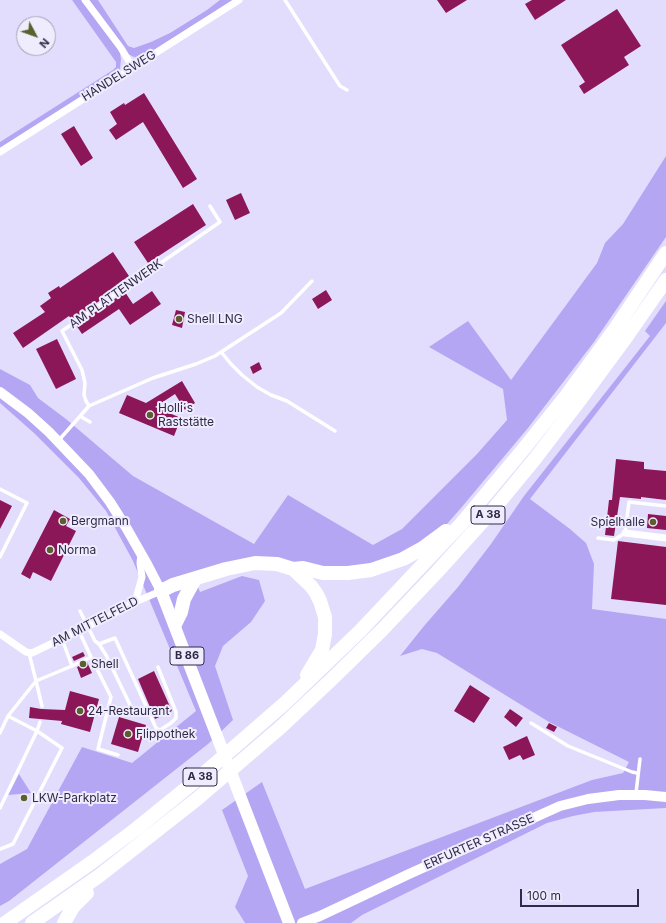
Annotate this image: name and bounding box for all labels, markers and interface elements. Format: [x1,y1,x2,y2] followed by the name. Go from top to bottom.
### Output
[16,16,56,56] north arrow
[36,35,52,51] text: N
[79,47,159,105] street label: HANDELSWEG
[67,256,165,332] street label: AM PLATTENWERK
[187,312,243,326] place label: Shell LNG
[174,314,184,324] marker: Shell LNG
[158,401,214,429] place label: Holli´s Raststätte
[145,410,155,420] marker: Holli´s Raststätte
[471,506,505,524] road number: A 38
[71,514,129,528] place label: Bergmann
[591,515,645,529] place label: Spielhalle
[58,516,68,526] marker: Bergmann
[648,517,658,527] marker: Spielhalle
[58,543,96,557] place label: Norma
[45,545,55,555] marker: Norma
[49,594,141,650] street label: AM MITTELFELD
[170,647,204,665] road number: B 86
[91,657,119,671] place label: Shell
[78,659,88,669] marker: Shell
[88,704,169,718] place label: 24-Restaurant
[75,706,85,716] marker: 24-Restaurant
[136,727,195,741] place label: Flippothek
[123,729,133,739] marker: Flippothek
[183,768,217,786] road number: A 38
[32,791,117,805] place label: LKW-Parkplatz
[19,793,29,803] marker: LKW-Parkplatz
[422,811,536,873] street label: ERFURTER STRASSE
[522,881,641,907] scale bar
[527,888,561,903] text: 100 m

